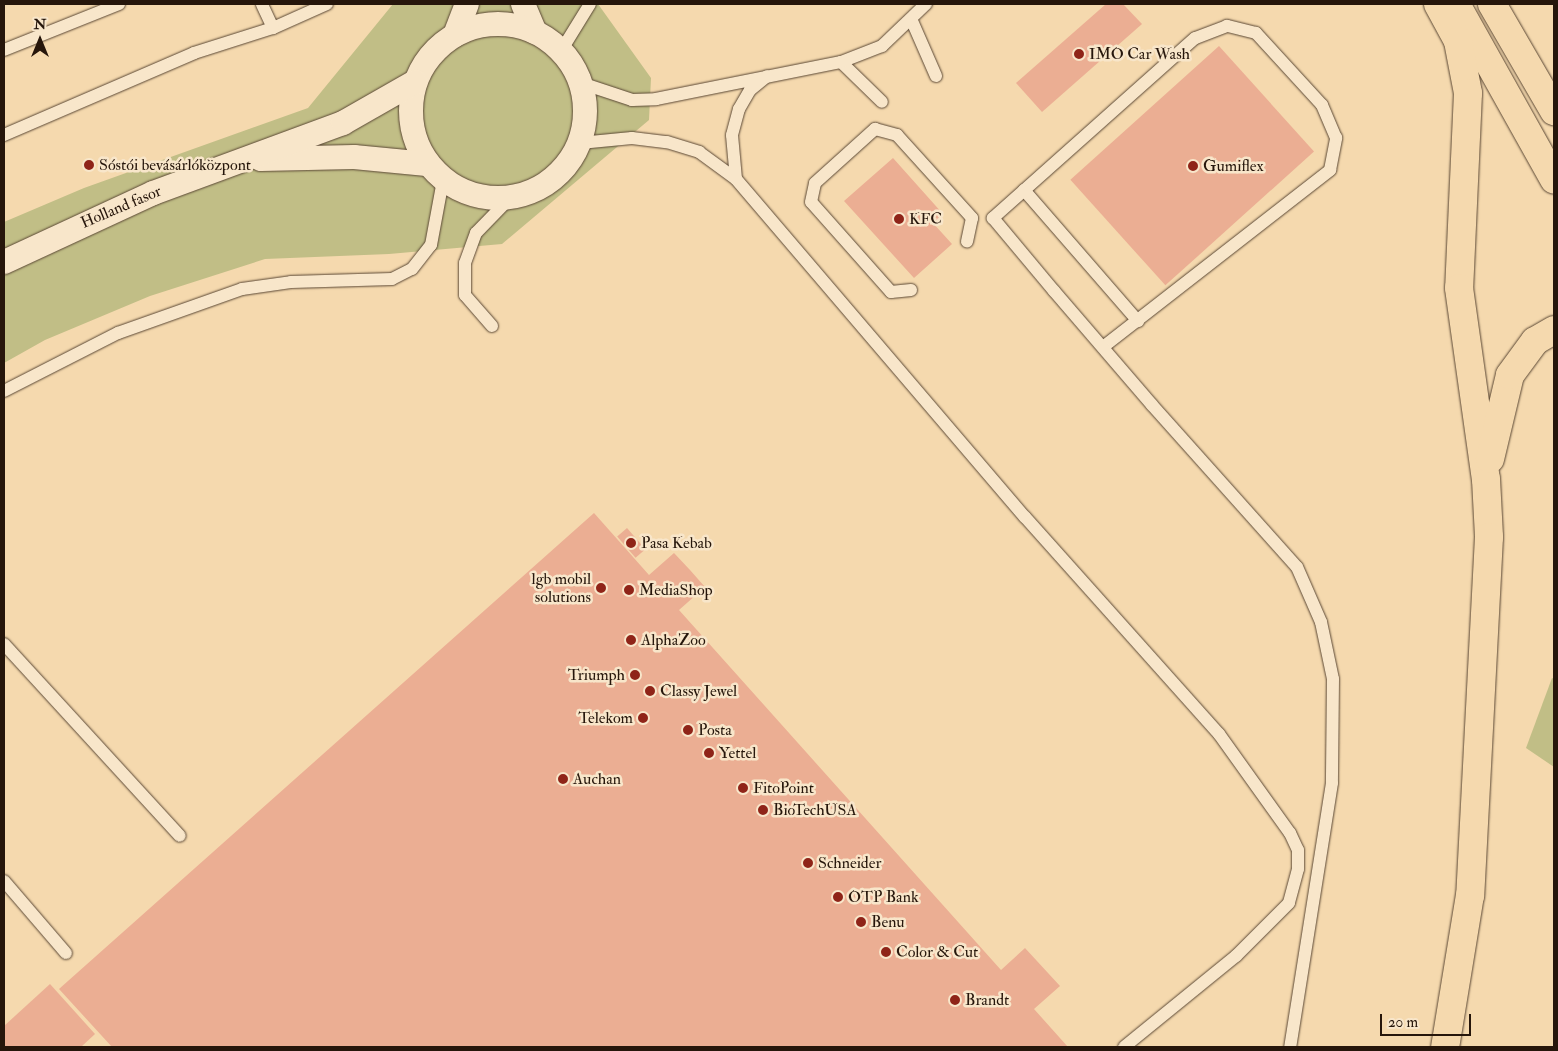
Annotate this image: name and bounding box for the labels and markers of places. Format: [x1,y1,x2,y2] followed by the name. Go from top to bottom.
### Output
[1089,44,1190,64] place label: IMO Car Wash
[1073,48,1085,60] marker: IMO Car Wash
[99,155,251,175] place label: Sóstói bevásárlóközpont
[1203,156,1263,176] place label: Gumiflex
[83,159,95,171] marker: Sóstói bevásárlóközpont
[1187,160,1199,172] marker: Gumiflex
[909,209,942,229] place label: KFC
[893,213,905,225] marker: KFC
[641,533,712,553] place label: Pasa Kebab
[625,537,637,549] marker: Pasa Kebab
[532,569,591,607] place label: lgb mobil solutions
[639,580,713,600] place label: MediaShop
[595,582,607,594] marker: lgb mobil solutions
[623,584,635,596] marker: MediaShop
[641,630,706,650] place label: AlphaZoo
[625,634,637,646] marker: AlphaZoo
[568,665,625,685] place label: Triumph
[629,669,641,681] marker: Triumph
[660,681,737,701] place label: Classy Jewel
[644,685,656,697] marker: Classy Jewel
[578,708,633,728] place label: Telekom
[637,712,649,724] marker: Telekom
[698,720,732,740] place label: Posta
[682,724,694,736] marker: Posta
[719,743,756,763] place label: Yettel
[703,747,715,759] marker: Yettel
[573,769,621,789] place label: Auchan
[557,773,569,785] marker: Auchan
[753,778,814,798] place label: FitoPoint
[737,782,749,794] marker: FitoPoint
[773,800,857,820] place label: BioTechUSA
[757,804,769,816] marker: BioTechUSA
[818,853,881,873] place label: Schneider
[802,857,814,869] marker: Schneider
[848,887,919,907] place label: OTP Bank
[832,891,844,903] marker: OTP Bank
[871,912,905,932] place label: Benu
[855,916,867,928] marker: Benu
[896,942,978,962] place label: Color & Cut
[880,946,892,958] marker: Color & Cut
[965,990,1009,1010] place label: Brandt
[949,994,961,1006] marker: Brandt

